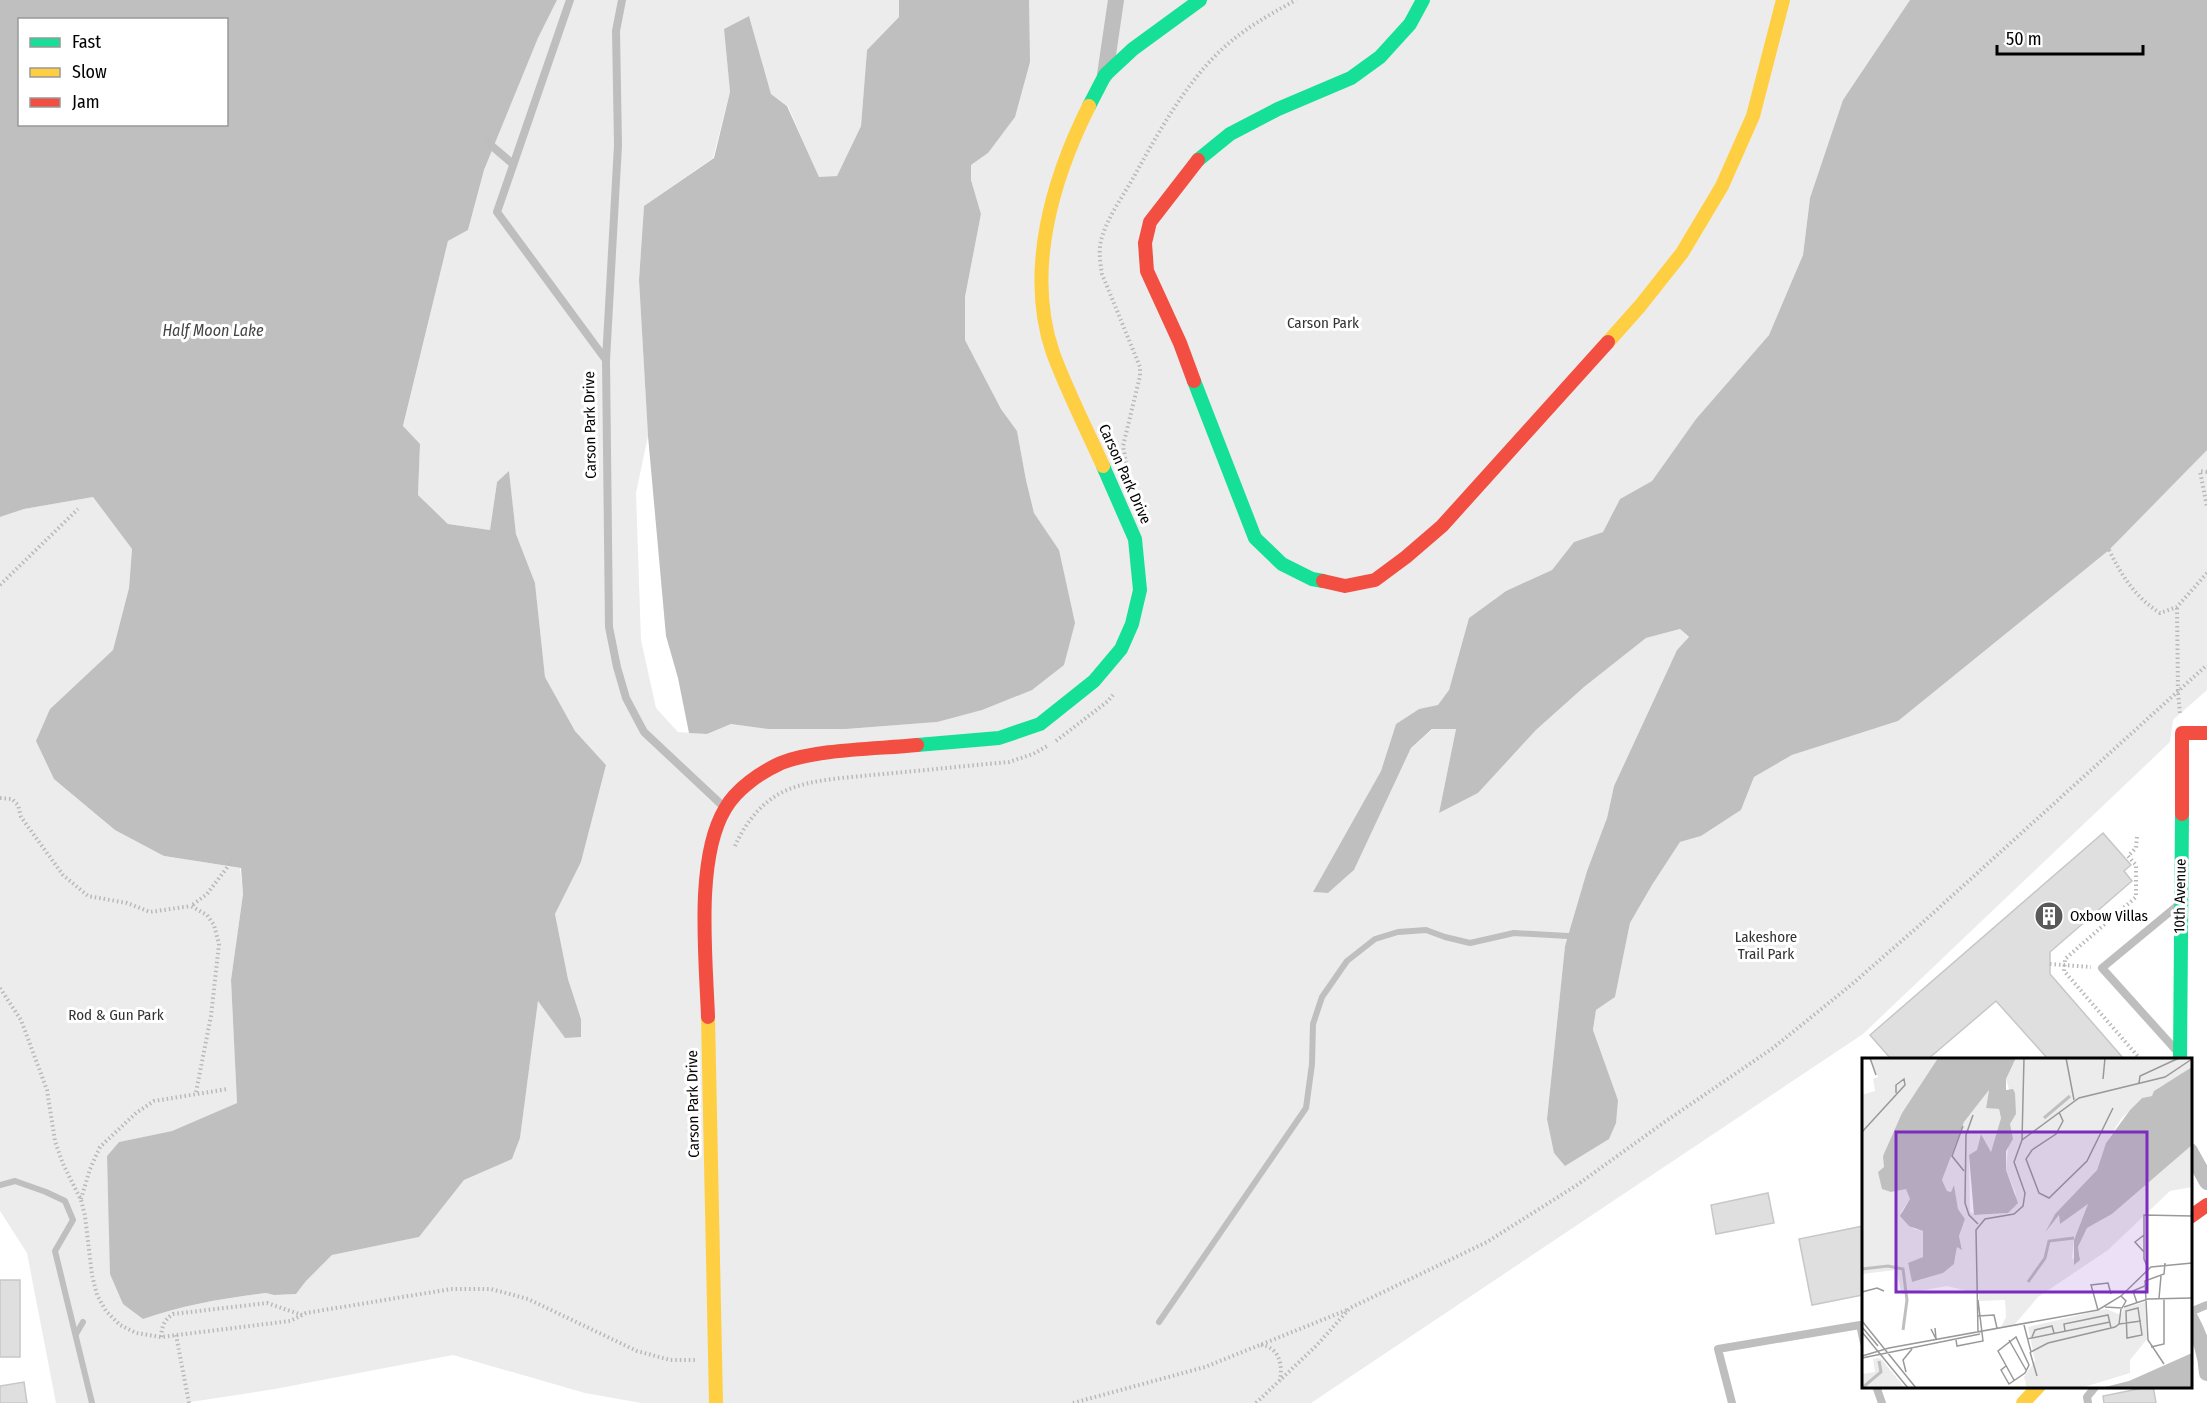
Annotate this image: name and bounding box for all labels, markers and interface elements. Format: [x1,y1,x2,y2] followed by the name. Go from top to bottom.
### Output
[18,18,228,126] legend
[1997,18,2142,56] scale bar
[2006,28,2042,50] text: 50 m
[72,31,101,53] text: Fast
[72,61,107,83] text: Slow
[72,91,100,113] text: Jam
[1287,314,1359,332] park label: Carson Park
[162,321,264,340] water label: Half Moon Lake
[580,371,600,479] street label: Carson Park Drive
[1095,421,1155,527] street label: Carson Park Drive
[2170,858,2190,934] street label: 10th Avenue
[2033,900,2065,932] building icon: Oxbow Villas
[2070,907,2148,925] place label: Oxbow Villas
[1735,928,1797,963] park label: Lakeshore Trail Park
[68,1006,164,1024] park label: Rod & Gun Park
[683,1050,703,1158] street label: Carson Park Drive
[1862,1058,2192,1388] inset map

